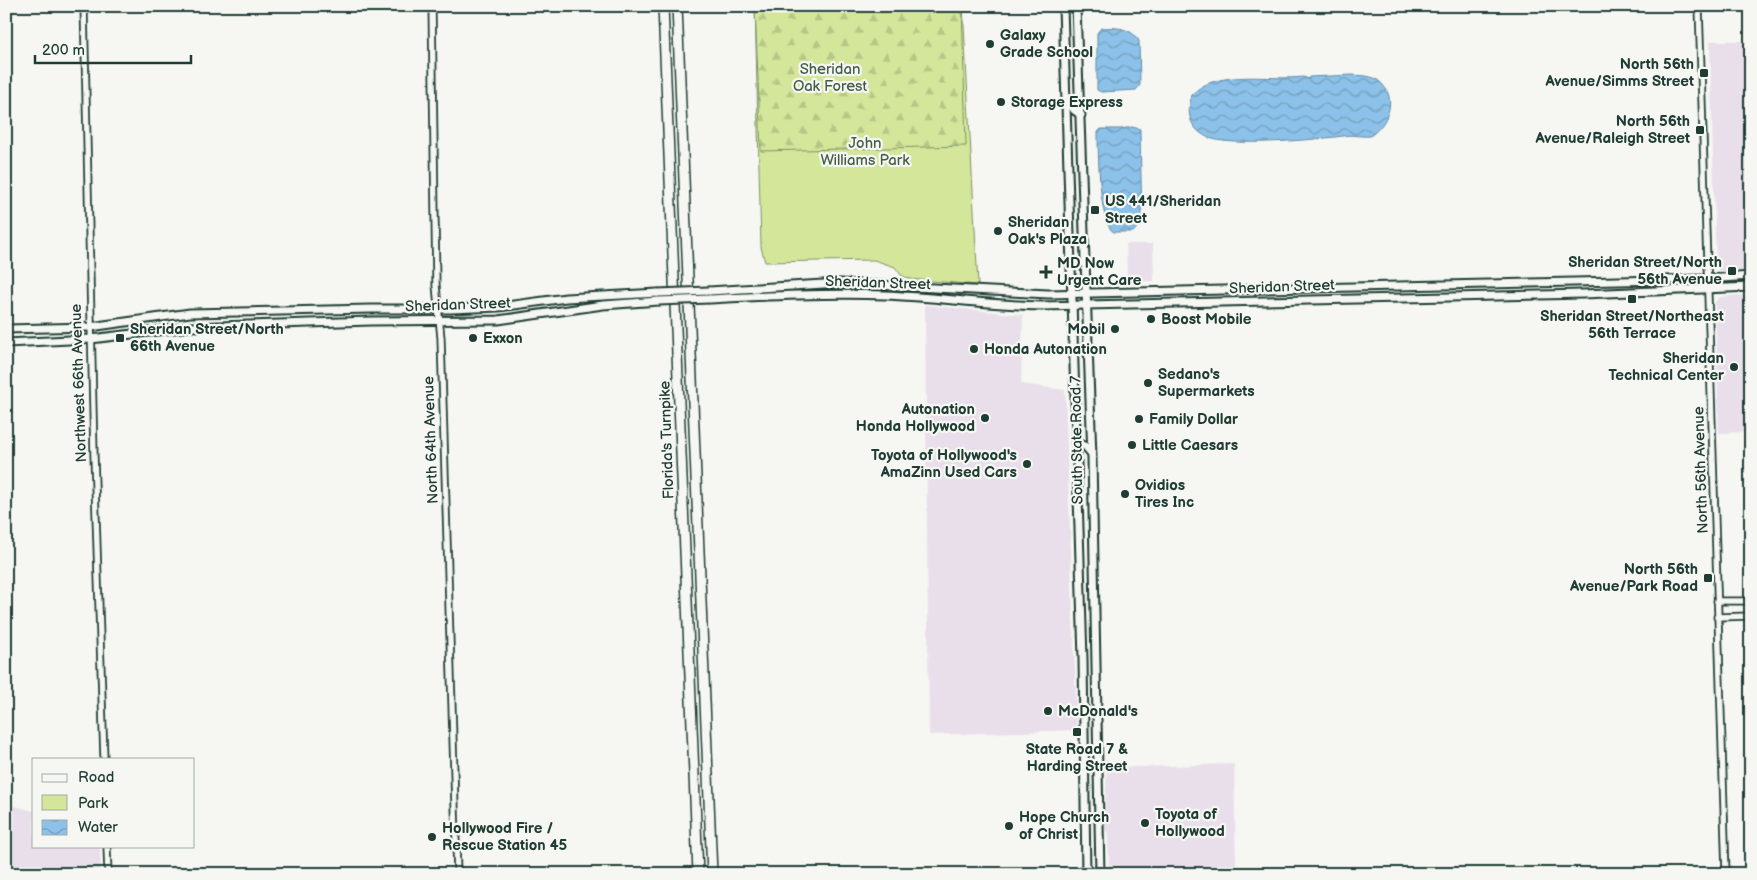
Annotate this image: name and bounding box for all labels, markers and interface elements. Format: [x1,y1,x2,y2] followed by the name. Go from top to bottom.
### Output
[1000,26,1093,62] place label: Galaxy Grade School
[35,32,191,64] scale bar
[984,38,996,50] marker: Galaxy Grade School
[42,41,85,60] text: 200 m
[1544,55,1694,91] place label: North 56th Avenue/Simms Street
[793,60,867,96] park label: Sheridan Oak Forest
[1698,67,1710,79] marker: North 56th Avenue/Simms Street
[1011,93,1123,112] place label: Storage Express
[995,96,1007,108] marker: Storage Express
[1535,112,1690,148] place label: North 56th Avenue/Raleigh Street
[1694,124,1706,136] marker: North 56th Avenue/Raleigh Street
[820,134,910,170] park label: John Williams Park
[1105,192,1221,228] place label: US 441/Sheridan Street
[1089,204,1101,216] marker: US 441/Sheridan Street
[1008,213,1087,249] place label: Sheridan Oak's Plaza
[992,225,1004,237] marker: Sheridan Oak's Plaza
[1568,253,1722,289] place label: Sheridan Street/North 56th Avenue
[1057,254,1142,290] place label: MD Now Urgent Care
[1039,265,1053,279] marker: MD Now Urgent Care
[1726,265,1738,277] marker: Sheridan Street/North 56th Avenue
[825,272,932,294] street label: Sheridan Street
[1229,276,1336,298] street label: Sheridan Street
[1626,293,1638,305] marker: Sheridan Street/Northeast 56th Terrace
[405,294,512,316] street label: Sheridan Street
[67,303,91,463] street label: Northwest 66th Avenue
[1540,307,1724,343] place label: Sheridan Street/Northeast 56th Terrace
[1161,310,1252,329] place label: Boost Mobile
[1145,313,1157,325] marker: Boost Mobile
[130,320,284,356] place label: Sheridan Street/North 66th Avenue
[1067,320,1105,339] place label: Mobil
[1109,323,1121,335] marker: Mobil
[483,329,523,348] place label: Exxon
[114,332,126,344] marker: Sheridan Street/North 66th Avenue
[467,332,479,344] marker: Exxon
[984,340,1107,359] place label: Honda Autonation
[968,343,980,355] marker: Honda Autonation
[1608,349,1725,385] place label: Sheridan Technical Center
[1728,361,1740,373] marker: Sheridan Technical Center
[1158,365,1255,401] place label: Sedano's Supermarkets
[1066,375,1088,504] street label: South State Road 7
[419,376,443,504] street label: North 64th Avenue
[1142,377,1154,389] marker: Sedano's Supermarkets
[655,380,679,500] street label: Florida's Turnpike
[856,400,975,436] place label: Autonation Honda Hollywood
[1689,406,1713,534] street label: North 56th Avenue
[1149,410,1239,429] place label: Family Dollar
[979,412,991,424] marker: Autonation Honda Hollywood
[1133,413,1145,425] marker: Family Dollar
[1142,436,1238,455] place label: Little Caesars
[1126,439,1138,451] marker: Little Caesars
[871,446,1017,482] place label: Toyota of Hollywood's AmaZinn Used Cars
[1021,458,1033,470] marker: Toyota of Hollywood's AmaZinn Used Cars
[1135,476,1194,512] place label: Ovidios Tires Inc
[1119,488,1131,500] marker: Ovidios Tires Inc
[1569,560,1698,596] place label: North 56th Avenue/Park Road
[1702,572,1714,584] marker: North 56th Avenue/Park Road
[1058,702,1138,721] place label: McDonald's
[1042,705,1054,717] marker: McDonald's
[1071,726,1083,738] marker: State Road 7 & Harding Street
[1026,740,1128,776] place label: State Road 7 & Harding Street
[32,758,195,848] legend
[78,768,114,787] text: Road
[78,794,109,813] text: Park
[1155,805,1225,841] place label: Toyota of Hollywood
[1019,808,1109,844] place label: Hope Church of Christ
[1139,817,1151,829] marker: Toyota of Hollywood
[78,818,118,837] text: Water
[442,819,568,855] place label: Hollywood Fire / Rescue Station 45
[1003,820,1015,832] marker: Hope Church of Christ
[426,831,438,843] marker: Hollywood Fire / Rescue Station 45

